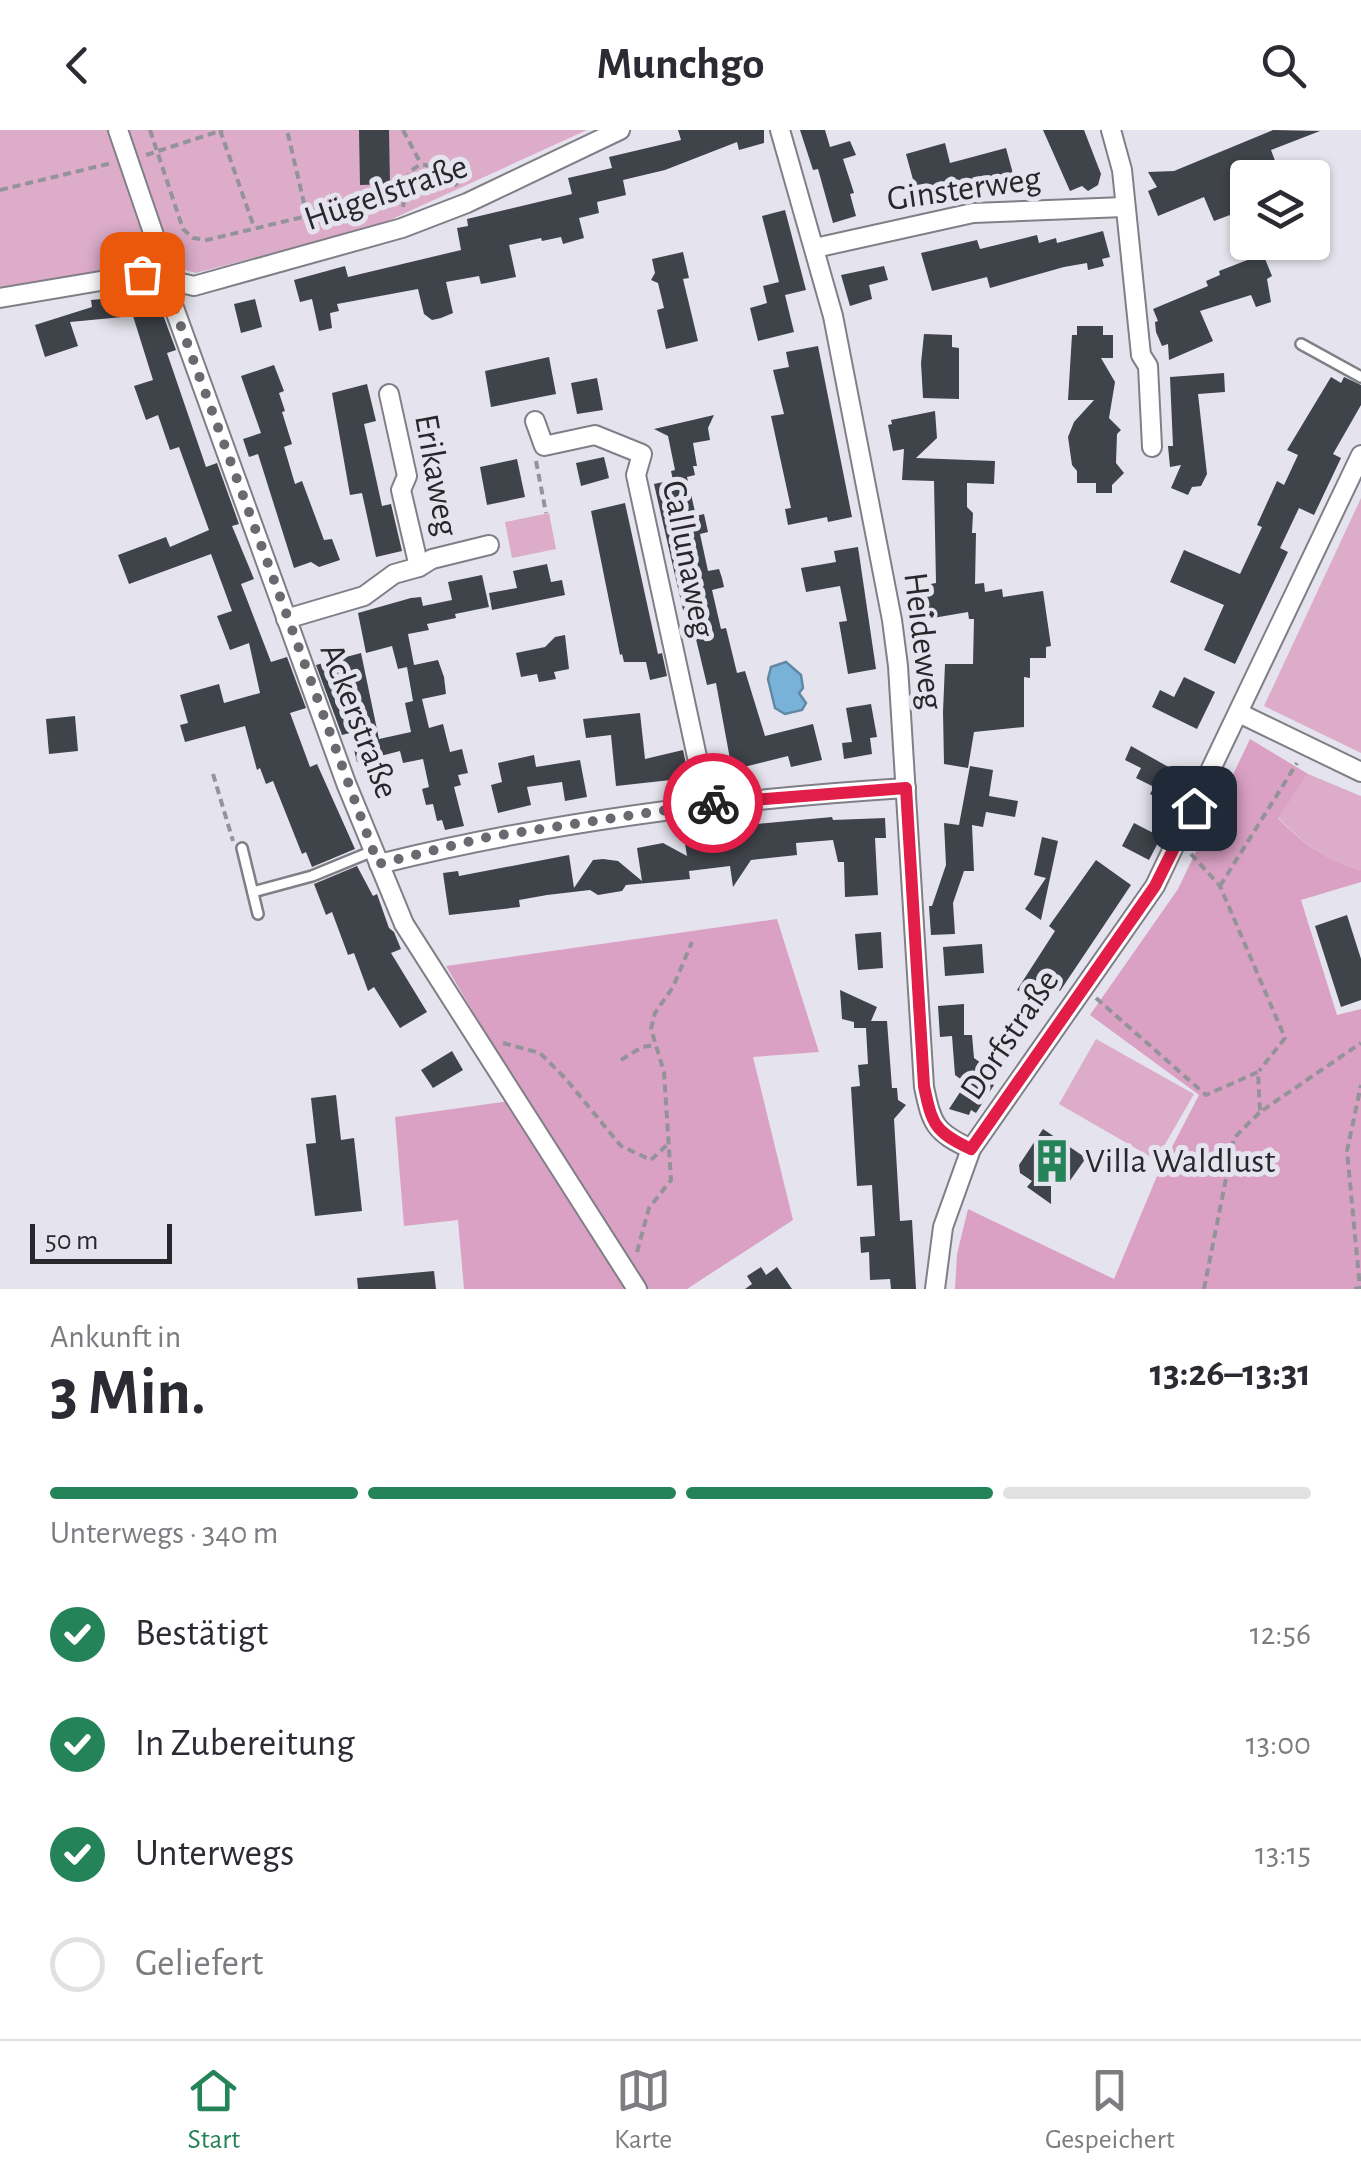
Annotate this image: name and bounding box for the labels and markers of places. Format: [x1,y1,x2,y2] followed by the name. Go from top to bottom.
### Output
[100,232,185,317] pin
[1152,766,1237,851] pin
[1028,1137,1076,1185] building icon: Villa Waldlust
[1085,1144,1275,1179] place label: Villa Waldlust

